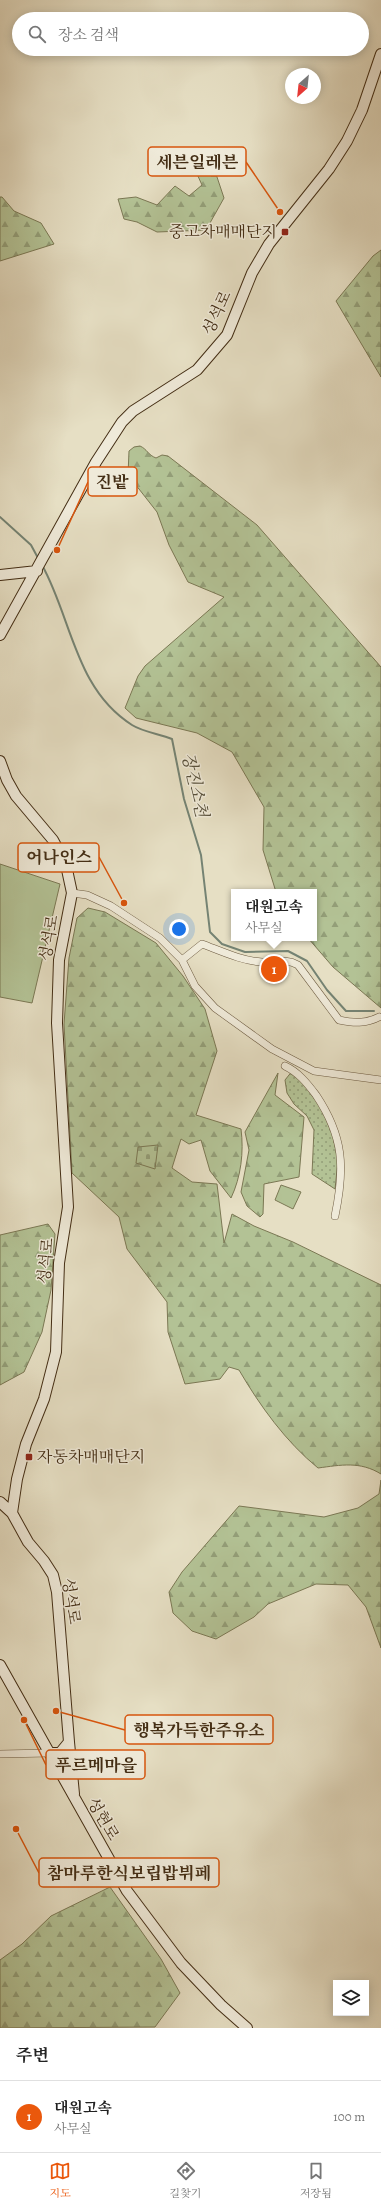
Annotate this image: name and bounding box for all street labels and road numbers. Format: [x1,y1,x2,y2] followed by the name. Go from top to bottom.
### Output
[197,287,237,339] street label: 성석로
[34,913,64,963] street label: 성석로
[33,1236,59,1285] street label: 성석로
[57,1576,86,1626] street label: 성석로
[82,1793,124,1845] street label: 성현로

